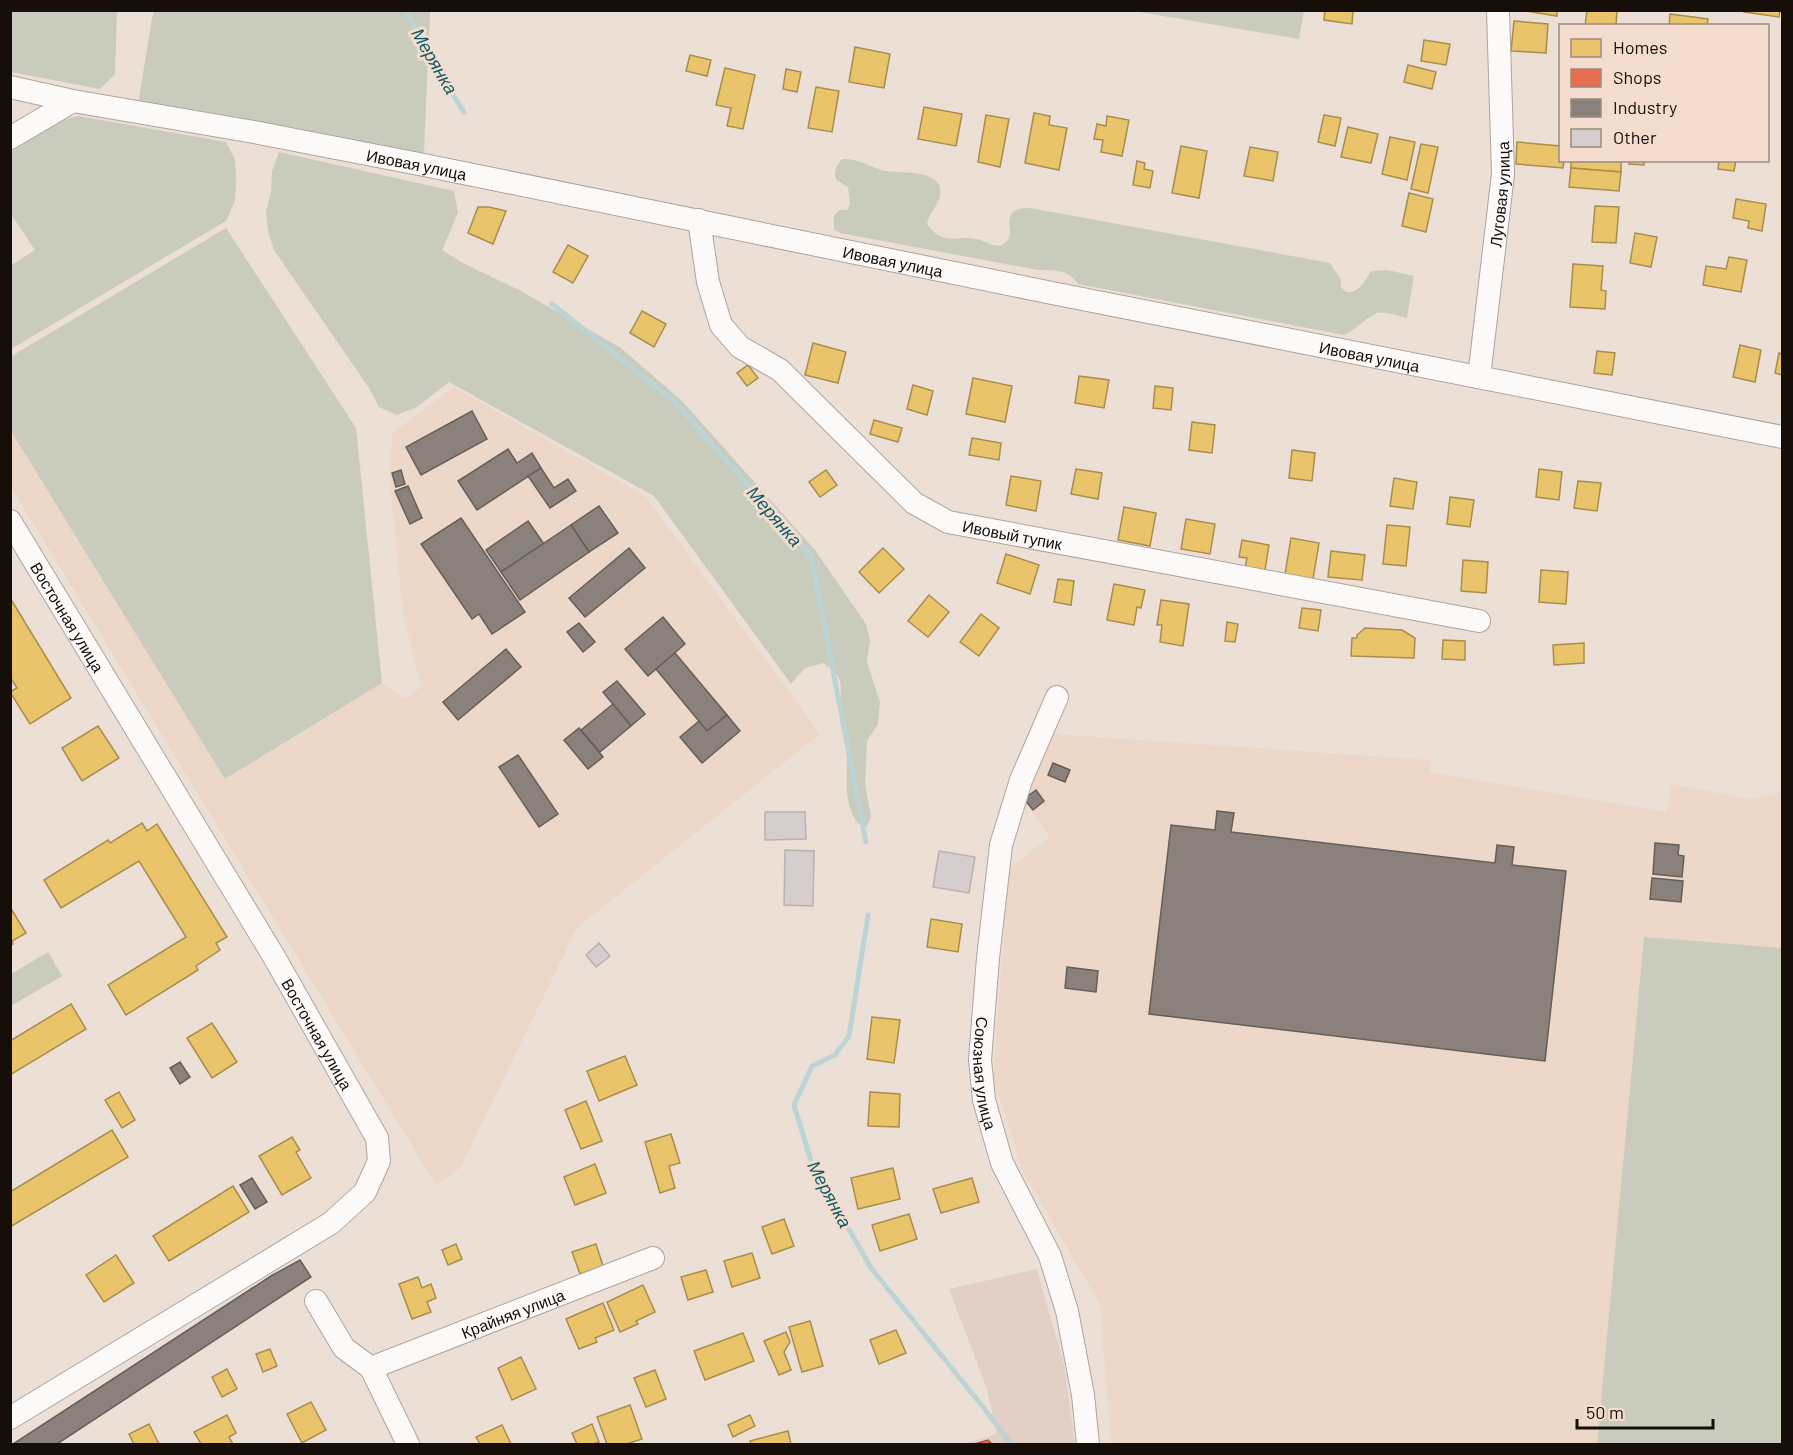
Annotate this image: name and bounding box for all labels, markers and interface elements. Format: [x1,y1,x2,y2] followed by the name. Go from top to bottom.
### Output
[407,24,463,98] water label: Мерянка
[1559,24,1769,162] legend
[1613,36,1667,58] text: Homes
[1613,66,1662,88] text: Shops
[1613,96,1677,118] text: Industry
[1613,126,1657,148] text: Other
[1485,141,1513,248] street label: Луговая улица
[365,145,469,183] street label: Ивовая улица
[841,241,945,280] street label: Ивовая улица
[1318,336,1422,375] street label: Ивовая улица
[743,481,807,551] water label: Мерянка
[961,515,1065,553] street label: Ивовый тупик
[27,558,109,675] street label: Восточная улица
[279,975,357,1093] street label: Восточная улица
[970,1016,1001,1132] street label: Союзная улица
[803,1157,857,1231] water label: Мерянка
[458,1284,567,1342] street label: Крайняя улица
[1577,1392,1714,1430] scale bar
[1586,1401,1624,1423] text: 50 m

